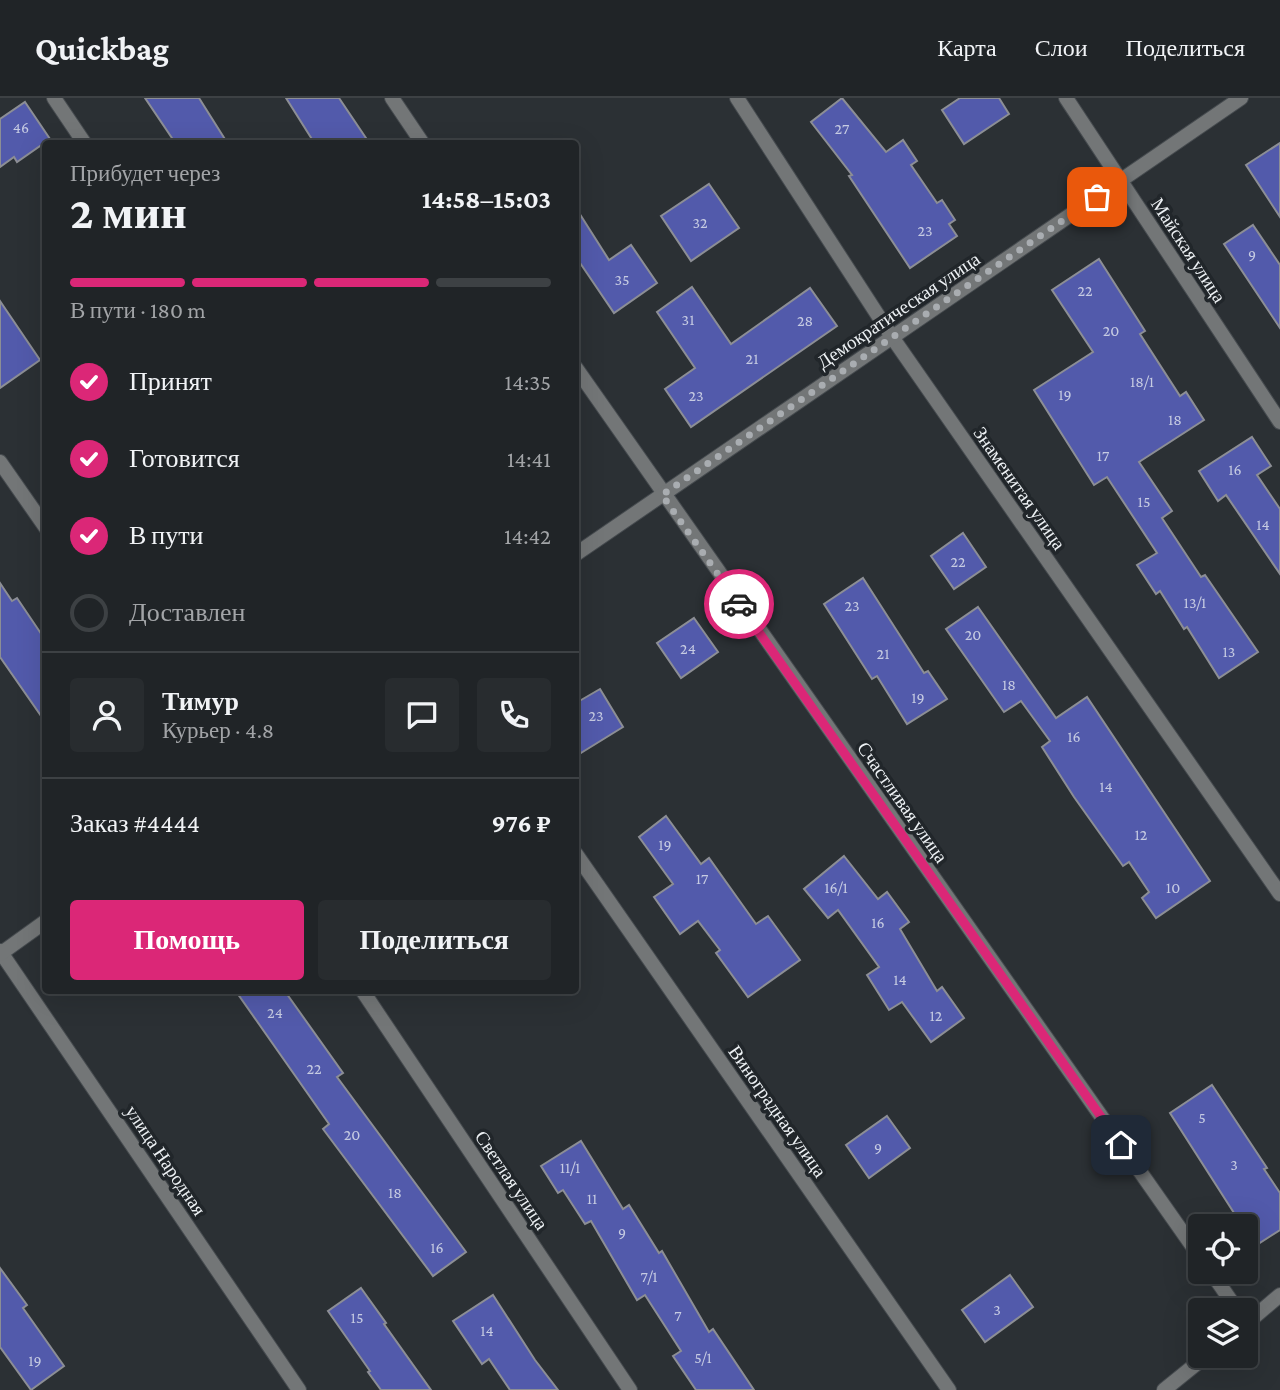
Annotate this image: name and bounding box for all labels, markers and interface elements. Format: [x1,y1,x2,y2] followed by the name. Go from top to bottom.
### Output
[35,30,169,67] text: Quickbag
[937,34,997,61] text: Карта
[1035,34,1088,61] text: Слои
[1126,34,1245,61] text: Поделиться
[13,119,29,136] house number: 46
[835,120,850,137] house number: 27
[70,160,220,186] text: Прибудет через
[1067,167,1127,227] pin
[1078,178,1116,216] icon: bag
[422,185,551,214] text: 14:58–15:03
[70,187,187,238] text: 2 мин
[1147,194,1231,307] street label: Майская улица
[692,214,708,231] house number: 32
[917,222,933,239] house number: 23
[1248,246,1256,263] house number: 9
[813,248,984,373] street label: Демократическая улица
[614,271,630,288] house number: 35
[1077,282,1093,299] house number: 22
[70,297,206,323] text: В пути · 180 m
[682,311,694,328] house number: 31
[797,312,813,329] house number: 28
[1103,322,1119,339] house number: 20
[746,350,758,367] house number: 21
[70,363,108,401] icon: check
[129,367,212,396] text: Принят
[505,369,551,395] text: 14:35
[1130,373,1154,390] house number: 18/1
[1058,386,1072,403] house number: 19
[688,387,704,404] house number: 23
[1168,411,1182,428] house number: 18
[969,423,1070,554] street label: Знаменитая улица
[70,440,108,478] icon: check
[129,444,240,473] text: Готовится
[507,446,551,472] text: 14:41
[1097,447,1110,464] house number: 17
[1228,461,1242,478] house number: 16
[1138,493,1150,510] house number: 15
[1256,516,1270,533] house number: 14
[70,517,108,555] icon: check
[129,521,203,550] text: В пути
[504,523,551,549] text: 14:42
[950,553,966,570] house number: 22
[704,569,774,639] courier
[720,585,758,623] icon: car
[1184,594,1206,611] house number: 13/1
[844,597,860,614] house number: 23
[129,598,246,627] text: Доставлен
[965,626,981,643] house number: 20
[680,640,696,657] house number: 24
[1223,643,1235,660] house number: 13
[877,645,889,662] house number: 21
[1002,676,1016,693] house number: 18
[70,678,144,752] button: person
[385,678,459,752] button: chat
[477,678,551,752] button: phone
[162,687,239,716] text: Тимур
[911,689,925,706] house number: 19
[588,707,604,724] house number: 23
[162,717,274,743] text: Курьер · 4.8
[1067,728,1081,745] house number: 16
[853,738,952,867] street label: Счастливая улица
[1099,778,1113,795] house number: 14
[70,809,200,838] text: Заказ #4444
[492,809,551,838] text: 976 ₽
[1135,826,1148,843] house number: 12
[658,836,672,853] house number: 19
[696,870,709,887] house number: 17
[824,879,848,896] house number: 16/1
[1166,879,1180,896] house number: 10
[70,900,304,980] button: Помощь
[318,900,551,980] button: Поделиться
[871,914,885,931] house number: 16
[893,971,907,988] house number: 14
[267,1004,283,1021] house number: 24
[930,1007,943,1024] house number: 12
[724,1041,831,1182] street label: Виноградная улица
[306,1060,322,1077] house number: 22
[121,1101,210,1219] street label: улица Народная
[1198,1109,1206,1126] house number: 5
[1091,1115,1151,1175] pin
[344,1126,360,1143] house number: 20
[1102,1126,1140,1164] icon: home
[471,1127,553,1234] street label: Светлая улица
[874,1139,882,1156] house number: 9
[1230,1156,1238,1173] house number: 3
[560,1159,580,1176] house number: 11/1
[388,1184,402,1201] house number: 18
[587,1190,597,1207] house number: 11
[1188,1214,1258,1368] map controls
[1188,1214,1258,1284] button: locate
[618,1224,626,1241] house number: 9
[430,1239,444,1256] house number: 16
[640,1268,658,1285] house number: 7/1
[1188,1298,1258,1368] button: layers
[993,1301,1001,1318] house number: 3
[674,1307,682,1324] house number: 7
[351,1309,363,1326] house number: 15
[480,1322,494,1339] house number: 14
[694,1349,712,1366] house number: 5/1
[28,1352,42,1369] house number: 19

